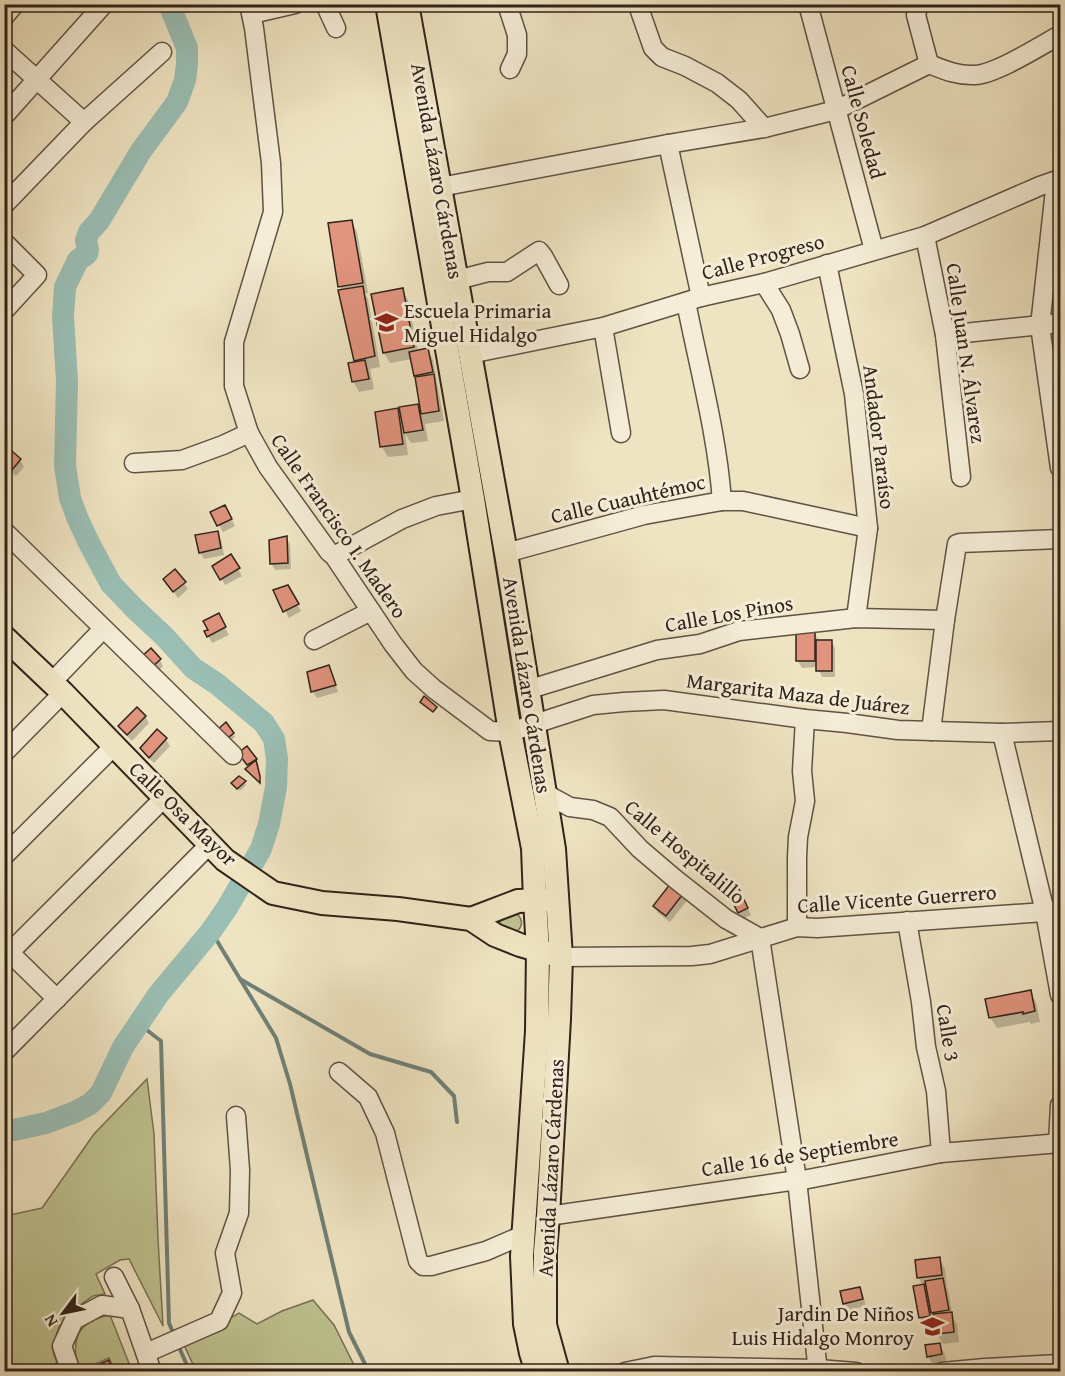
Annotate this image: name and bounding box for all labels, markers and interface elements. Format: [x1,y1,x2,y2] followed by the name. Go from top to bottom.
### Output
[403,60,472,281] street label: Avenida Lázaro Cárdenas
[833,62,894,183] street label: Calle Soledad
[698,225,828,288] street label: Calle Progreso
[939,261,994,445] street label: Calle Juan N. Álvarez
[404,295,551,350] place label: Escuela Primaria Miguel Hidalgo
[373,310,399,336] school or university icon: Escuela Primaria Miguel Hidalgo
[855,363,904,511] street label: Andador Paraíso
[264,427,415,625] street label: Calle Francisco I. Madero
[547,466,708,531] street label: Calle Cuauhtémoc
[495,574,560,795] street label: Avenida Lázaro Cárdenas
[662,587,795,640] street label: Calle Los Pinos
[685,664,911,723] street label: Margarita Maza de Juárez
[122,754,245,874] street label: Calle Osa Mayor
[618,792,753,912] street label: Calle Hospitalillo
[796,876,998,921] street label: Calle Vicente Guerrero
[929,1002,968,1064] street label: Calle 3
[529,1058,572,1278] street label: Avenida Lázaro Cárdenas
[699,1123,901,1184] street label: Calle 16 de Septiembre
[33,1283,93,1343] north arrow
[732,1298,915,1353] place label: Jardin De Niños Luis Hidalgo Monroy
[37,1310,63,1332] text: N
[919,1313,945,1339] school or university icon: Jardin De Niños Luis Hidalgo Monroy

